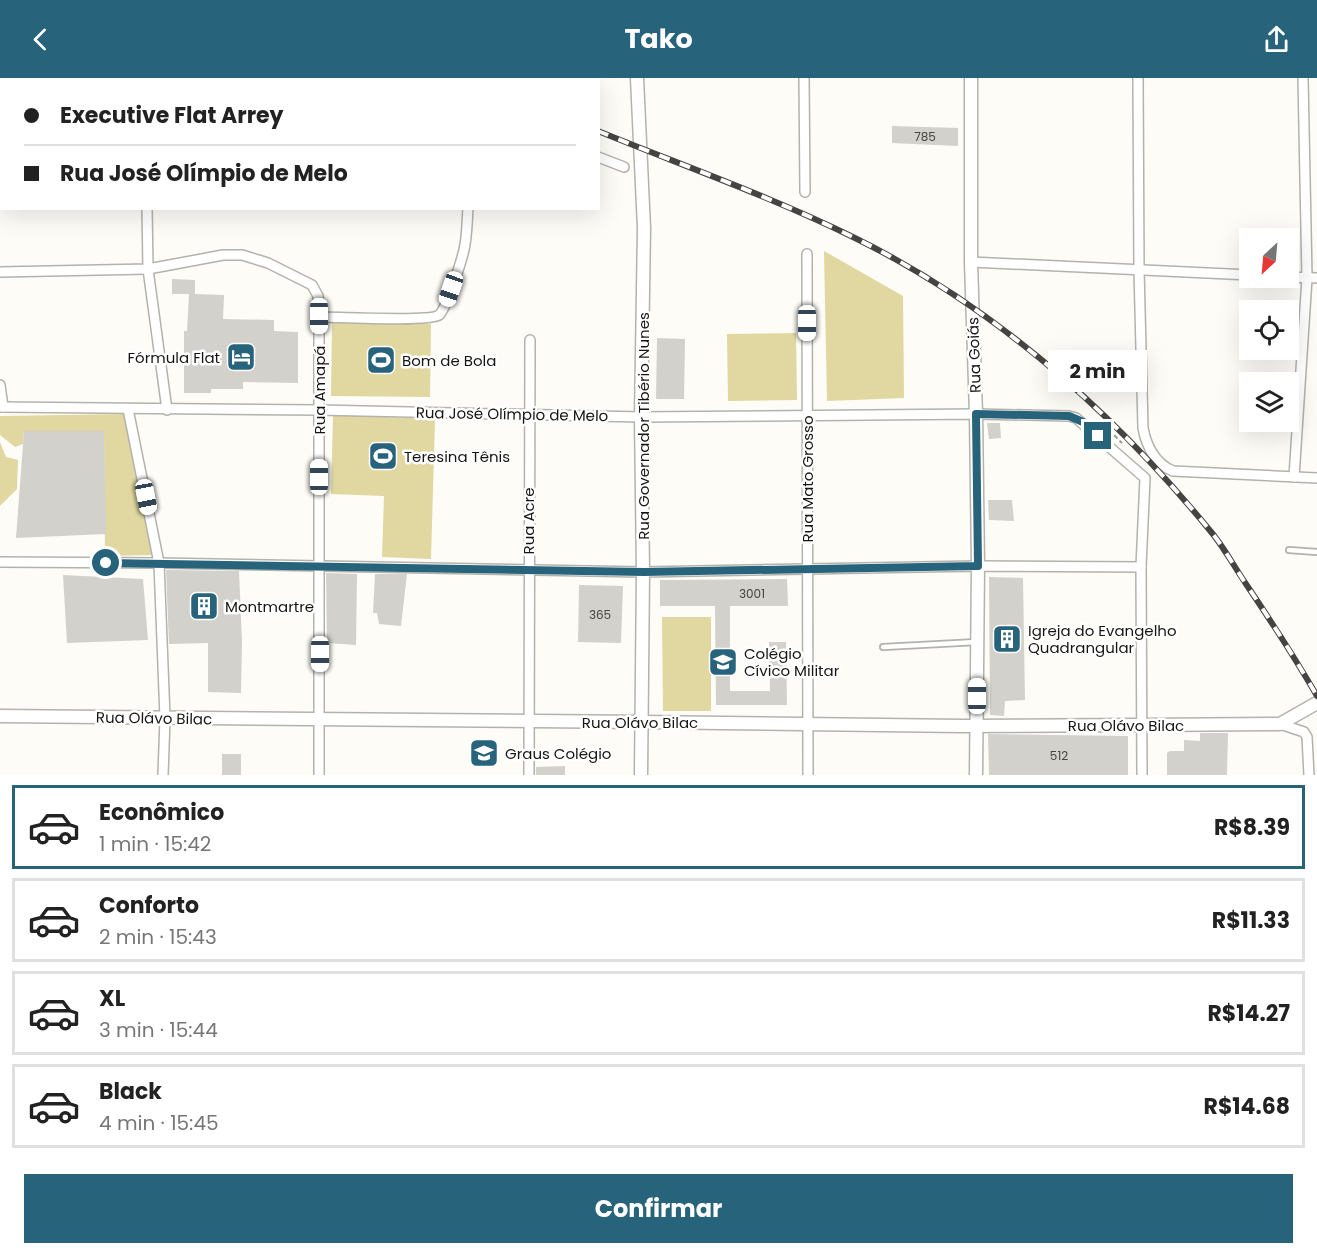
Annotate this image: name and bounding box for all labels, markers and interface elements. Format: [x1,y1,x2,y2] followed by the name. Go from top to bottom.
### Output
[624,20,693,57] text: Tako
[24,23,57,56] icon: back
[1260,23,1293,56] icon: share
[60,100,284,131] text: Executive Flat Arrey
[914,128,936,145] house number: 785
[60,158,348,189] text: Rua José Olímpio de Melo
[1239,228,1299,288] north arrow
[1239,228,1299,432] map controls
[437,269,465,309] car
[310,298,328,334] car
[1239,300,1299,360] button: locate
[798,305,816,341] car
[633,312,654,540] street label: Rua Governador Tibério Nunes
[962,317,986,393] street label: Rua Goiás
[225,341,257,373] hotel icon: Fórmula Flat
[365,344,397,376] sports icon: Bom de Bola
[309,346,330,434] street label: Rua Amapá
[128,347,220,368] place label: Fórmula Flat
[1048,349,1148,391] callout: 2 min
[402,350,496,371] place label: Bom de Bola
[1069,357,1126,385] text: 2 min
[1239,372,1299,432] button: layers
[416,402,608,426] street label: Rua José Olímpio de Melo
[797,415,818,543] street label: Rua Mato Grosso
[1084,422,1111,449] route end
[367,440,399,472] sports icon: Teresina Tênis
[404,446,510,467] place label: Teresina Tênis
[310,459,328,495] car
[134,478,158,516] car
[518,488,539,554] street label: Rua Acre
[92,549,119,576] route start
[739,585,765,602] house number: 3001
[188,590,220,622] building icon: Montmartre
[225,596,314,617] place label: Montmartre
[589,606,611,623] house number: 365
[1028,620,1177,658] place label: Igreja do Evangelho Quadrangular
[991,623,1023,655] building icon: Igreja do Evangelho Quadrangular
[311,636,329,672] car
[744,643,840,681] place label: Colégio Cívico Militar
[707,646,739,678] school or university icon: Colégio Cívico Militar
[968,678,986,714] car
[96,706,212,730] street label: Rua Olávo Bilac
[582,712,698,733] street label: Rua Olávo Bilac
[1068,715,1184,736] street label: Rua Olávo Bilac
[468,737,500,769] school or university icon: Graus Colégio
[505,743,611,764] place label: Graus Colégio
[1050,747,1068,764] house number: 512
[99,797,224,828] text: Econômico
[27,800,81,854] icon: car
[1214,812,1290,843] text: R$8.39
[99,830,211,858] text: 1 min · 15:42
[99,890,199,921] text: Conforto
[27,893,81,947] icon: car
[1212,905,1290,936] text: R$11.33
[99,923,217,951] text: 2 min · 15:43
[99,983,125,1014] text: XL
[27,986,81,1040] icon: car
[1207,998,1290,1029] text: R$14.27
[99,1016,218,1044] text: 3 min · 15:44
[99,1076,162,1107] text: Black
[27,1079,81,1133] icon: car
[1204,1091,1290,1122] text: R$14.68
[99,1109,219,1137] text: 4 min · 15:45
[24,1174,1293,1243] button: Confirmar

